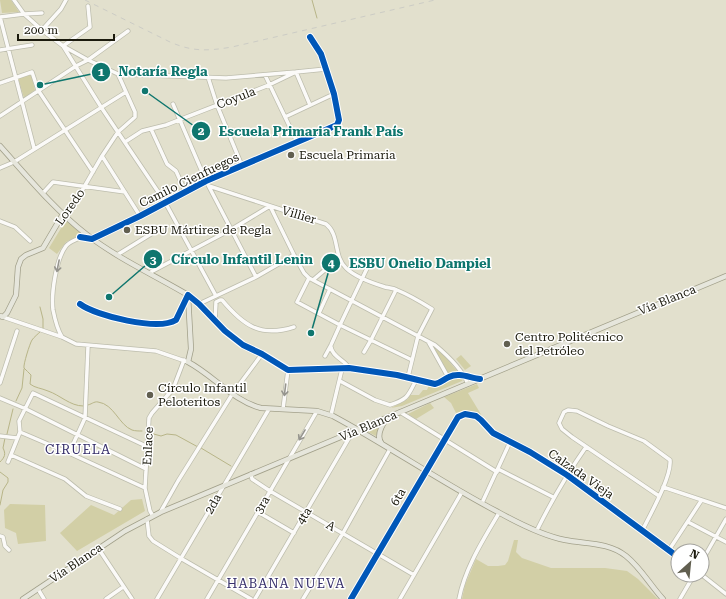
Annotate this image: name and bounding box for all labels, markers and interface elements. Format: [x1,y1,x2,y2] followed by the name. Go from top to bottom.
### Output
[18,16,114,42] scale bar
[24,23,58,37] text: 200 m
[91,59,216,84] callout: Notaría Regla
[118,64,208,79] text: Notaría Regla
[98,65,105,79] text: 1
[214,84,258,112] street label: Coyula
[191,119,411,144] callout: Escuela Primaria Frank País
[198,124,205,138] text: 2
[219,124,404,139] text: Escuela Primaria Frank País
[299,148,396,162] place label: Escuela Primaria
[137,150,241,210] street label: Camilo Cienfuegos
[286,150,296,160] marker: Escuela Primaria
[52,186,88,228] street label: Loredo
[280,203,318,227] street label: Villier
[135,223,272,237] place label: ESBU Mártires de Regla
[122,225,132,235] marker: ESBU Mártires de Regla
[143,247,321,272] callout: Círculo Infantil Lenin
[321,251,499,276] callout: ESBU Onelio Dampiel
[171,252,313,267] text: Círculo Infantil Lenin
[150,253,157,267] text: 3
[328,256,335,270] text: 4
[349,256,492,271] text: ESBU Onelio Dampiel
[53,259,61,272] one-way arrow
[636,282,698,318] street label: Vía Blanca
[515,330,623,358] place label: Centro Politécnico del Petróleo
[502,339,512,349] marker: Centro Politécnico del Petróleo
[158,381,247,409] place label: Círculo Infantil Peloteritos
[281,383,289,396] one-way arrow
[145,390,155,400] marker: Círculo Infantil Peloteritos
[337,407,399,444] street label: Vía Blanca
[140,426,156,466] street label: Enlace
[298,429,306,441] one-way arrow
[45,442,111,457] district label: CIRUELA
[545,446,617,502] street label: Calzada Vieja
[388,485,409,508] street label: 6ta
[202,491,224,517] street label: 2da
[251,493,273,516] street label: 3ra
[293,504,315,527] street label: 4ta
[324,518,339,534] street label: A
[47,540,106,586] street label: Vía Blanca
[670,543,710,583] north arrow
[688,547,702,562] text: N
[227,576,345,591] district label: HABANA NUEVA

